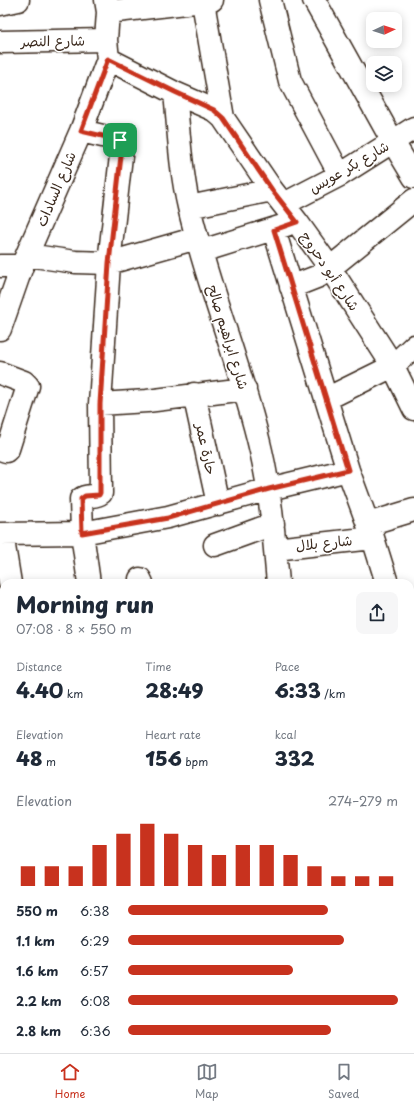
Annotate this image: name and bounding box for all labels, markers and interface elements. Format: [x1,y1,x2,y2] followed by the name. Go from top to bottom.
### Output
[366,12,402,48] north arrow
[366,12,402,92] map controls
[20,29,85,52] street label: شارع النصر
[366,56,402,92] button: layers
[103,123,137,157] pin
[109,129,131,151] icon: arrive
[305,135,393,198] street label: شارع بكر عويس
[30,148,81,230] street label: شارع السادات
[296,227,365,315] street label: شارع أبو دحروج
[202,282,254,392] street label: شارع ابراهيم صالح
[191,420,222,477] street label: حارة عمر
[295,529,353,556] street label: شارع بلال
[16,587,154,620] text: Morning run
[356,592,398,634] button: share
[16,619,132,638] text: 07:08 · 8 × 550 m
[16,658,62,675] text: Distance
[145,658,171,675] text: Time
[275,658,299,675] text: Pace
[16,675,63,705] text: 4.40
[145,675,204,705] text: 28:49
[275,675,321,705] text: 6:33
[63,685,83,702] text: km
[321,685,345,702] text: /km
[16,726,63,743] text: Elevation
[145,726,201,743] text: Heart rate
[275,726,297,743] text: kcal
[16,743,42,773] text: 48
[145,743,182,773] text: 156
[275,743,314,773] text: 332
[42,753,56,770] text: m
[182,753,208,770] text: bpm
[16,791,72,810] text: Elevation
[328,791,398,810] text: 274–279 m
[16,901,58,920] text: 550 m
[80,901,110,920] text: 6:38
[16,931,55,950] text: 1.1 km
[80,931,109,950] text: 6:29
[16,961,58,980] text: 1.6 km
[80,961,108,980] text: 6:57
[16,991,62,1010] text: 2.2 km
[80,991,110,1010] text: 6:08
[16,1021,61,1040] text: 2.8 km
[80,1021,111,1040] text: 6:36
[55,1061,85,1102] tab: Home
[195,1061,218,1102] tab: Map
[328,1061,359,1102] tab: Saved

